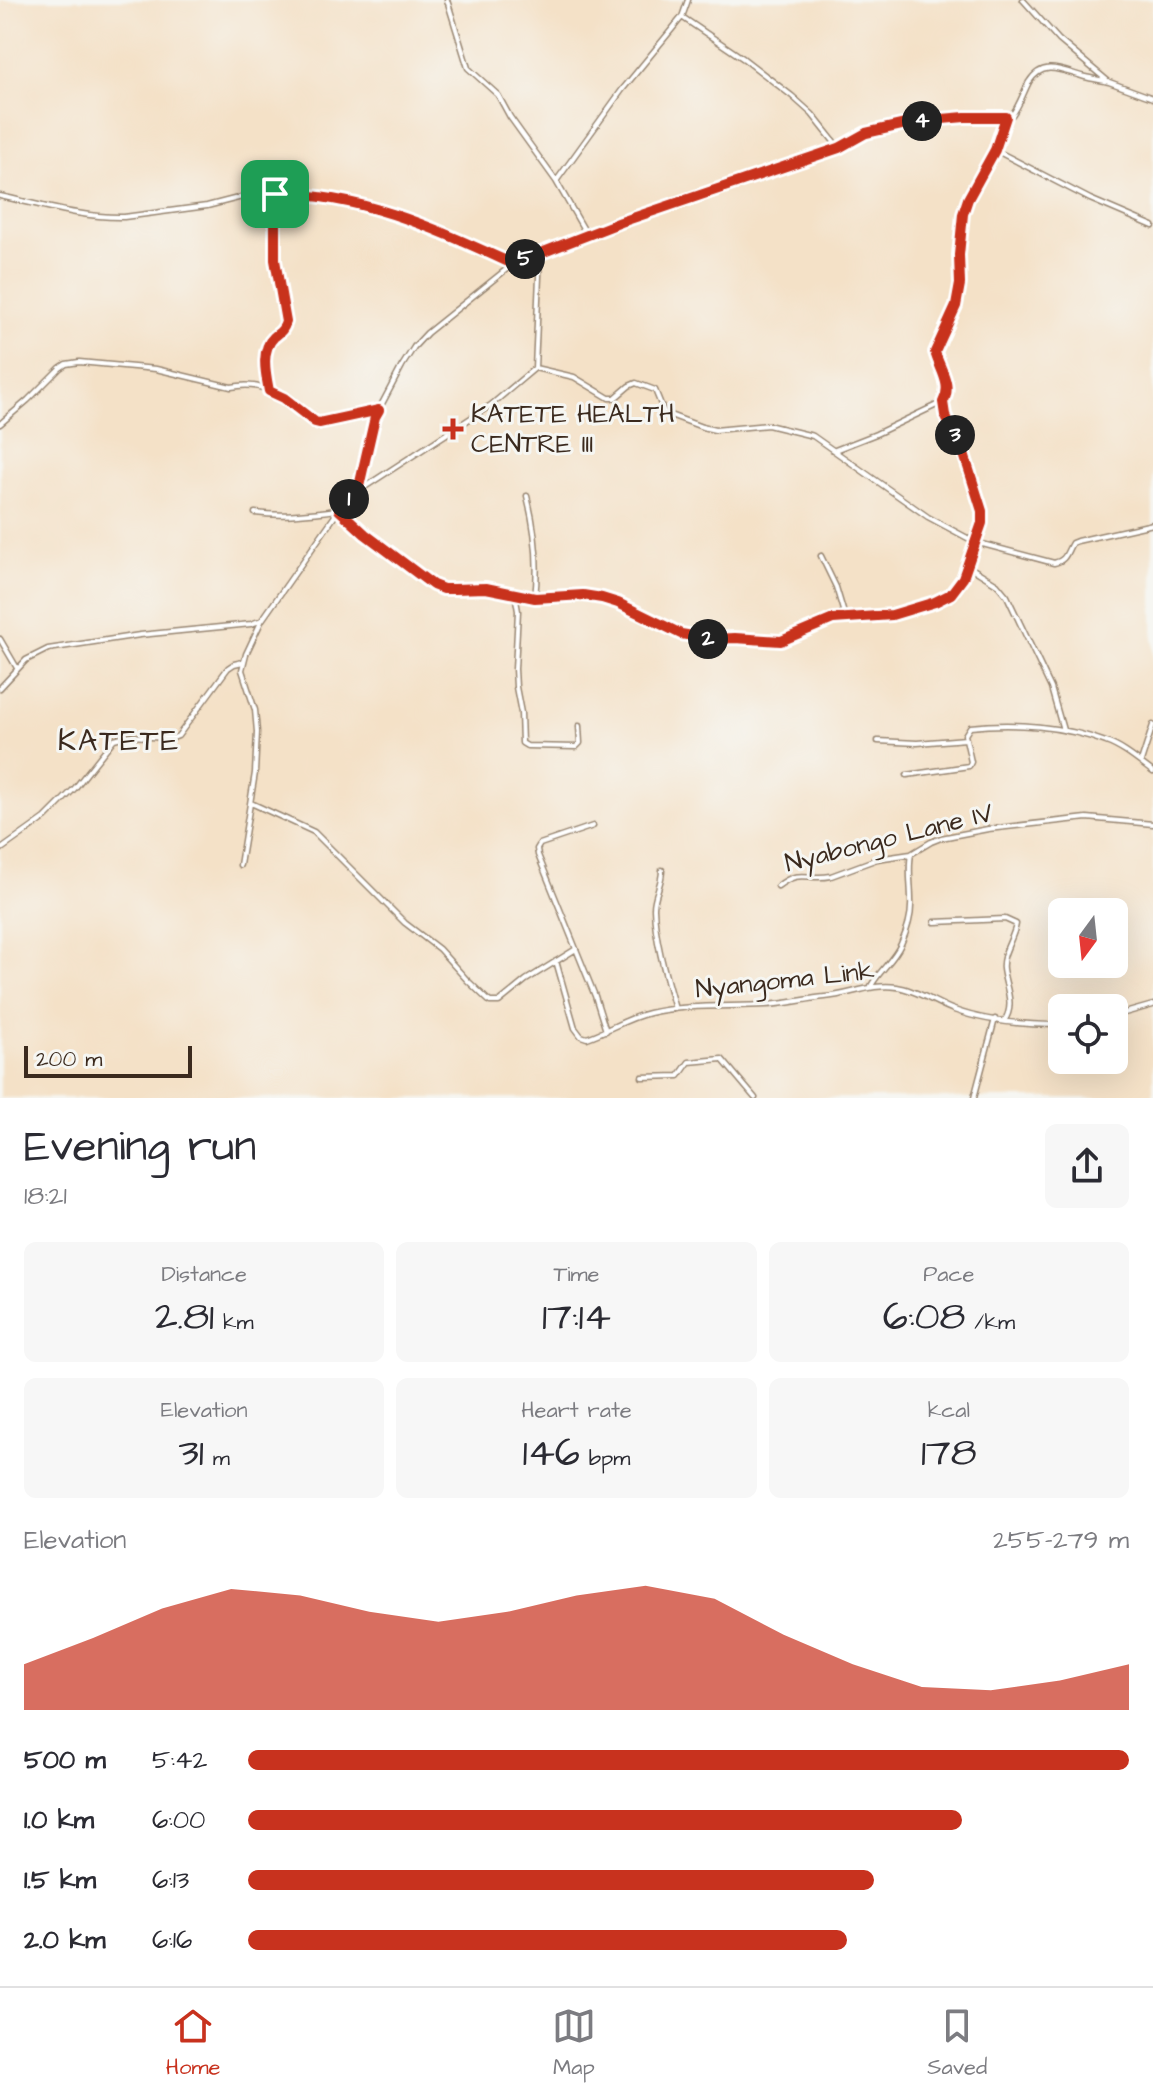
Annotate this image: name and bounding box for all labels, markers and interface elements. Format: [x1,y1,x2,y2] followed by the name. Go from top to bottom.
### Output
[902,101,942,141] pin: 4
[915,105,929,136] text: 4
[241,160,309,228] pin
[253,172,297,216] icon: arrive
[505,239,545,279] pin: 5
[517,243,533,274] text: 5
[471,396,675,462] place label: KATETE HEALTH CENTRE III
[935,415,975,455] pin: 3
[442,418,464,440] marker: KATETE HEALTH CENTRE III
[949,419,961,450] text: 3
[329,479,369,519] pin: 1
[348,483,350,514] text: 1
[688,619,728,659] pin: 2
[702,623,714,654] text: 2
[58,720,180,762] district label: KATETE
[781,795,997,883] street label: Nyabongo Lane IV
[1048,898,1128,978] north arrow
[1048,898,1128,1074] map controls
[694,953,876,1009] street label: Nyangoma Link
[1048,994,1128,1074] button: locate
[24,1042,192,1078] scale bar
[36,1044,102,1075] text: 200 m
[24,1117,256,1178] text: Evening run
[1045,1124,1129,1208] button: share
[24,1178,67,1214] text: 18:21
[161,1259,247,1290] text: Distance
[553,1259,600,1290] text: Time
[923,1259,974,1290] text: Pace
[155,1290,214,1345] text: 2.81
[542,1290,611,1345] text: 17:14
[883,1290,966,1345] text: 6:08
[214,1307,254,1338] text: km
[966,1307,1015,1338] text: /km
[161,1395,247,1426] text: Elevation
[521,1395,632,1426] text: Heart rate
[928,1395,970,1426] text: kcal
[178,1426,204,1481] text: 31
[523,1426,580,1481] text: 146
[921,1426,977,1481] text: 178
[204,1443,230,1474] text: m
[580,1443,630,1474] text: bpm
[24,1522,126,1558] text: Elevation
[993,1522,1129,1558] text: 255–279 m
[24,1742,106,1778] text: 500 m
[152,1742,207,1778] text: 5:42
[24,1802,94,1838] text: 1.0 km
[152,1802,205,1838] text: 6:00
[24,1862,96,1898] text: 1.5 km
[152,1862,189,1898] text: 6:13
[24,1922,106,1958] text: 2.0 km
[152,1922,192,1958] text: 6:16
[166,2004,220,2083] tab: Home
[552,2004,596,2083] tab: Map
[927,2004,987,2083] tab: Saved

